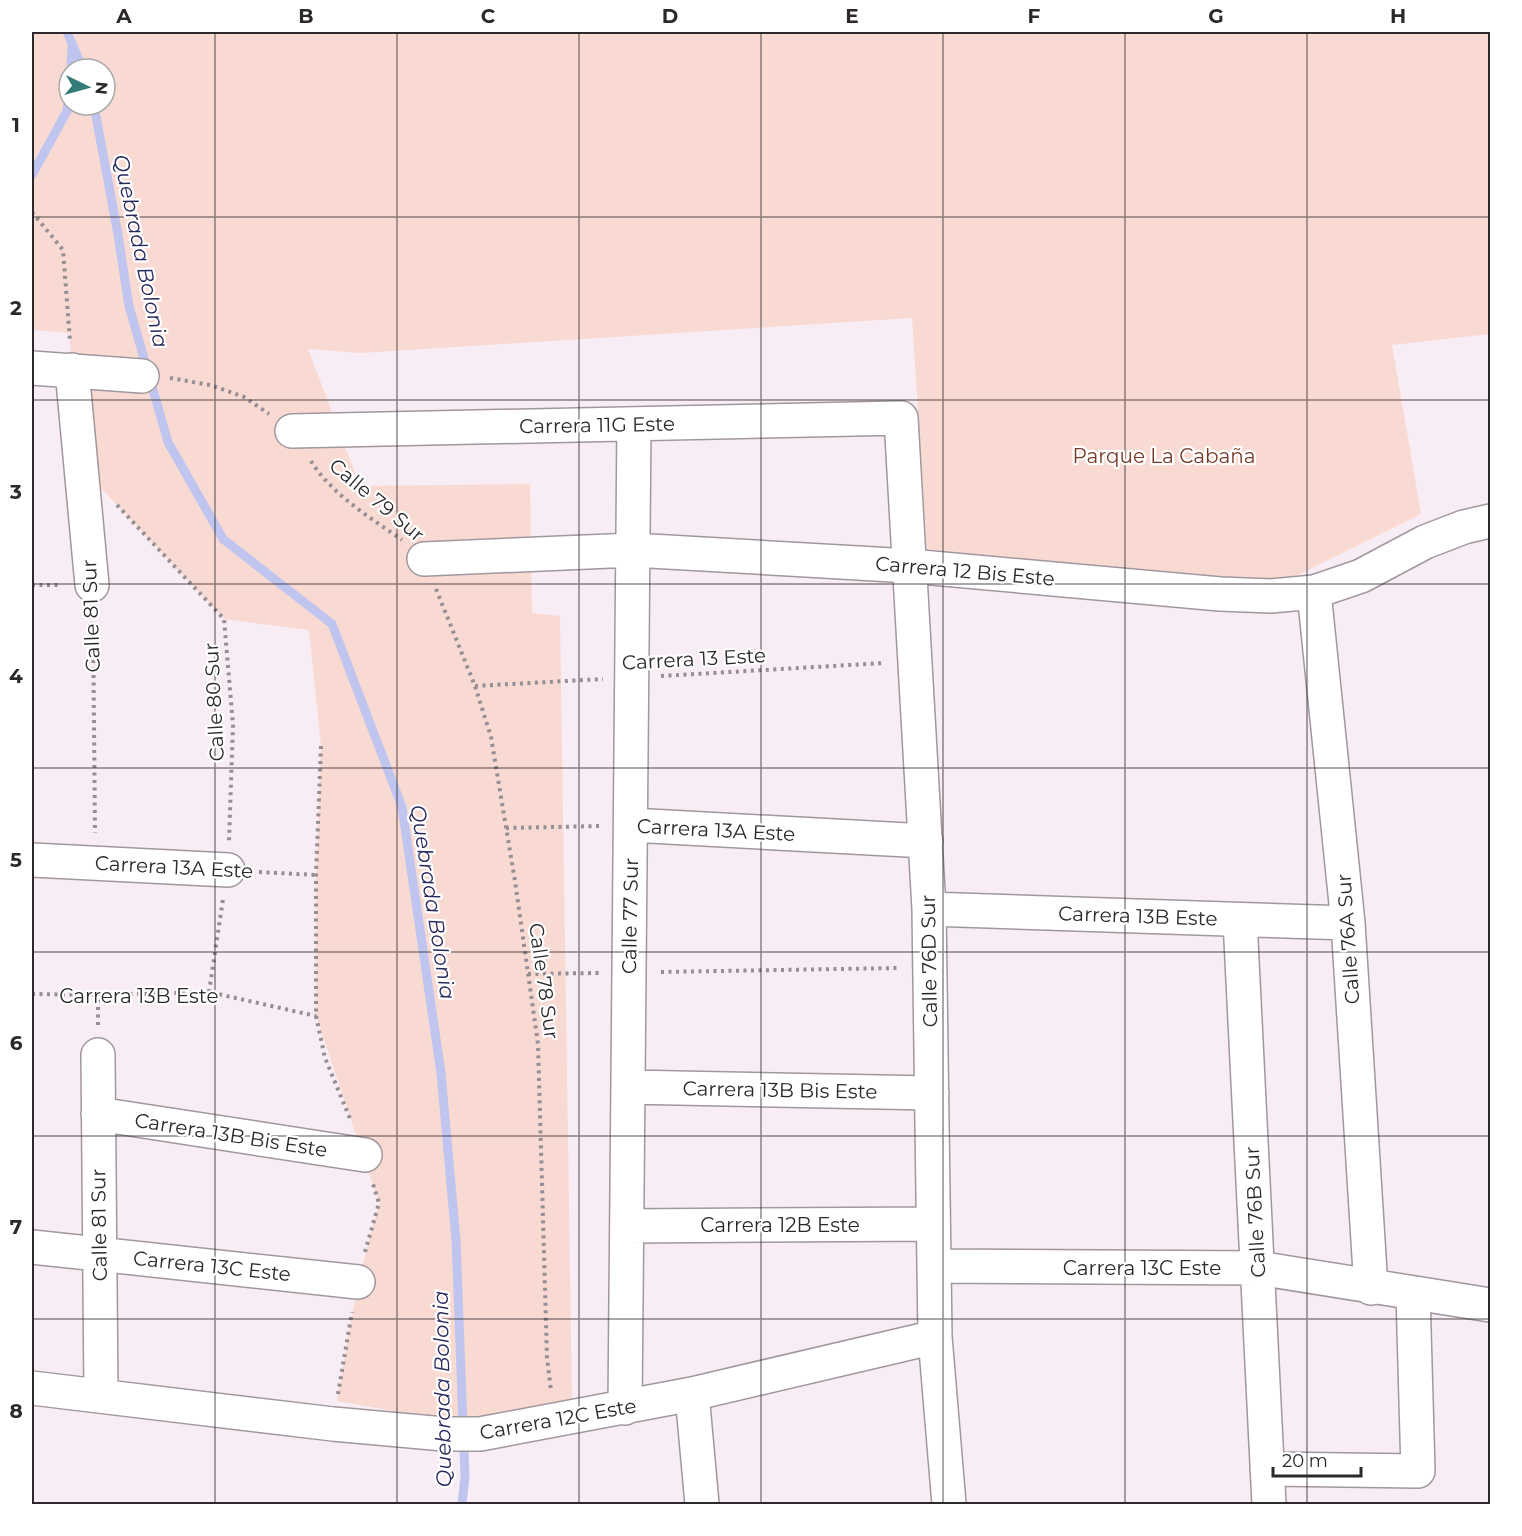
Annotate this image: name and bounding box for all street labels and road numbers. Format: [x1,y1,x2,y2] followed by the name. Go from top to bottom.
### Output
[519,412,675,438] street label: Carrera 11G Este
[325,453,429,547] street label: Calle 79 Sur
[874,551,1056,591] street label: Carrera 12 Bis Este
[77,559,105,673] street label: Calle 81 Sur
[199,642,229,762] street label: Calle 80 Sur
[621,643,767,675] street label: Carrera 13 Este
[636,814,796,846] street label: Carrera 13A Este
[94,851,254,883] street label: Carrera 13A Este
[617,858,643,974] street label: Calle 77 Sur
[1331,873,1365,1005] street label: Calle 76A Sur
[916,894,942,1028] street label: Calle 76D Sur
[1058,901,1218,931] street label: Carrera 13B Este
[524,921,564,1041] street label: Calle 78 Sur
[59,984,219,1008] street label: Carrera 13B Este
[682,1076,878,1104] street label: Carrera 13B Bis Este
[133,1108,329,1162] street label: Carrera 13B Bis Este
[1240,1146,1270,1278] street label: Calle 76B Sur
[86,1168,112,1282] street label: Calle 81 Sur
[700,1213,860,1237] street label: Carrera 12B Este
[132,1246,292,1286] street label: Carrera 13C Este
[1063,1256,1221,1280] street label: Carrera 13C Este
[478,1393,638,1445] street label: Carrera 12C Este

